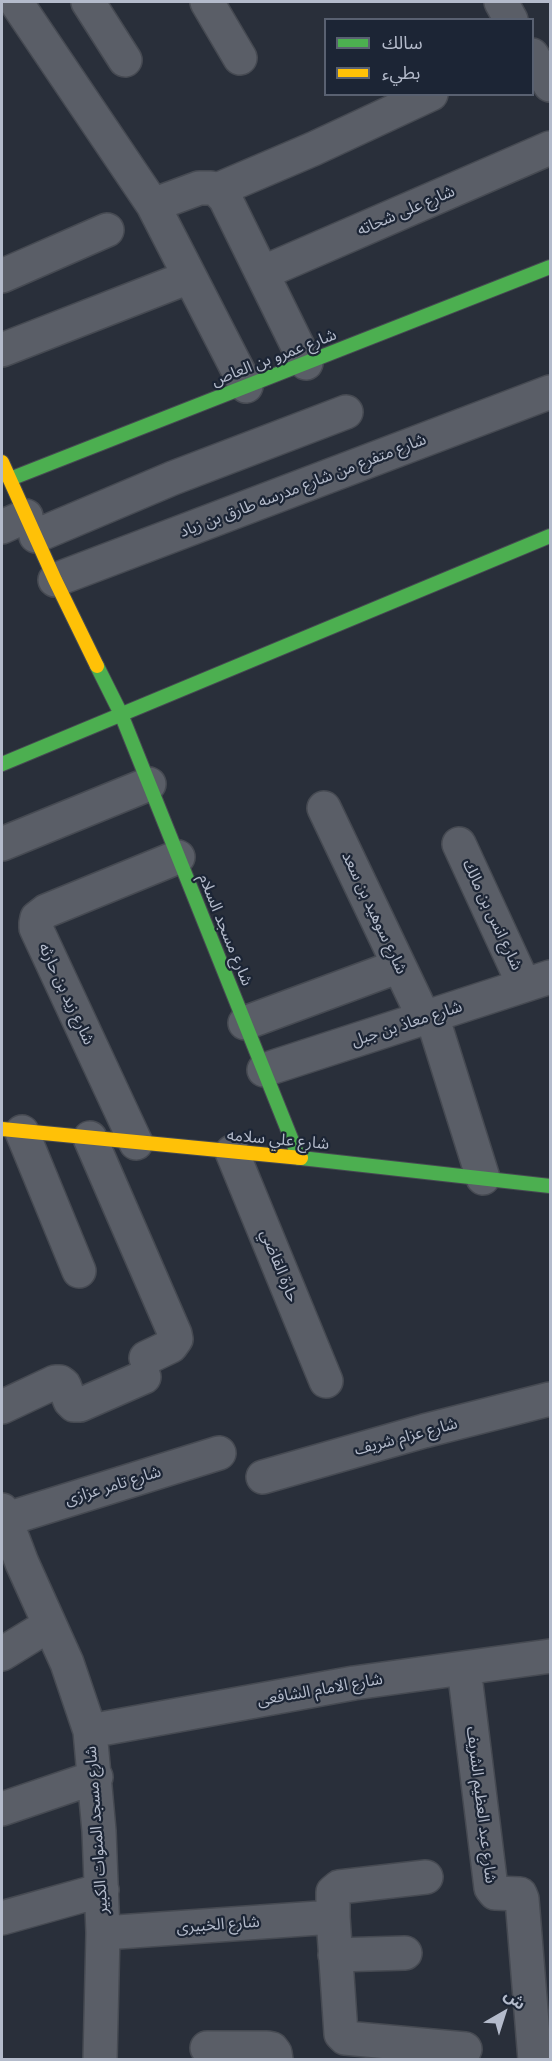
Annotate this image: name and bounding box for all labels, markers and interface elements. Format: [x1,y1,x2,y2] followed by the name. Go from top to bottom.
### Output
[324,18,534,96] legend
[382,30,423,54] text: سالك
[382,60,420,84] text: بطيء
[354,182,458,240] street label: شارع على شحاته
[209,325,339,391] street label: شارع عمرو بن العاص
[177,430,429,542] street label: شارع متفرع من شارع مدرسه طارق بن زياد
[337,849,411,977] street label: شارع سوهيد بن سعد
[458,857,526,973] street label: شارع انس بن مالك
[194,871,256,989] street label: شارع مسجد السلام
[34,940,98,1048] street label: شارع زيد بن حارثه
[349,997,465,1051] street label: شارع معاذ بن جبل
[226,1126,330,1154] street label: شارع علي سلامه
[256,1227,302,1305] street label: حارة القاضي
[352,1414,460,1460] street label: شارع عزام شريف
[63,1462,163,1510] street label: شارع تامر عزازى
[256,1670,384,1710] street label: شارع الامام الشافعى
[462,1725,500,1885] street label: شارع عبد العظيم الشريف
[82,1745,112,1915] street label: شارع مسجد المنوات الكبير
[176,1913,260,1937] street label: شارع الخبيرى
[474,1983,534,2043] north arrow
[500,1984,531,2014] text: ش

